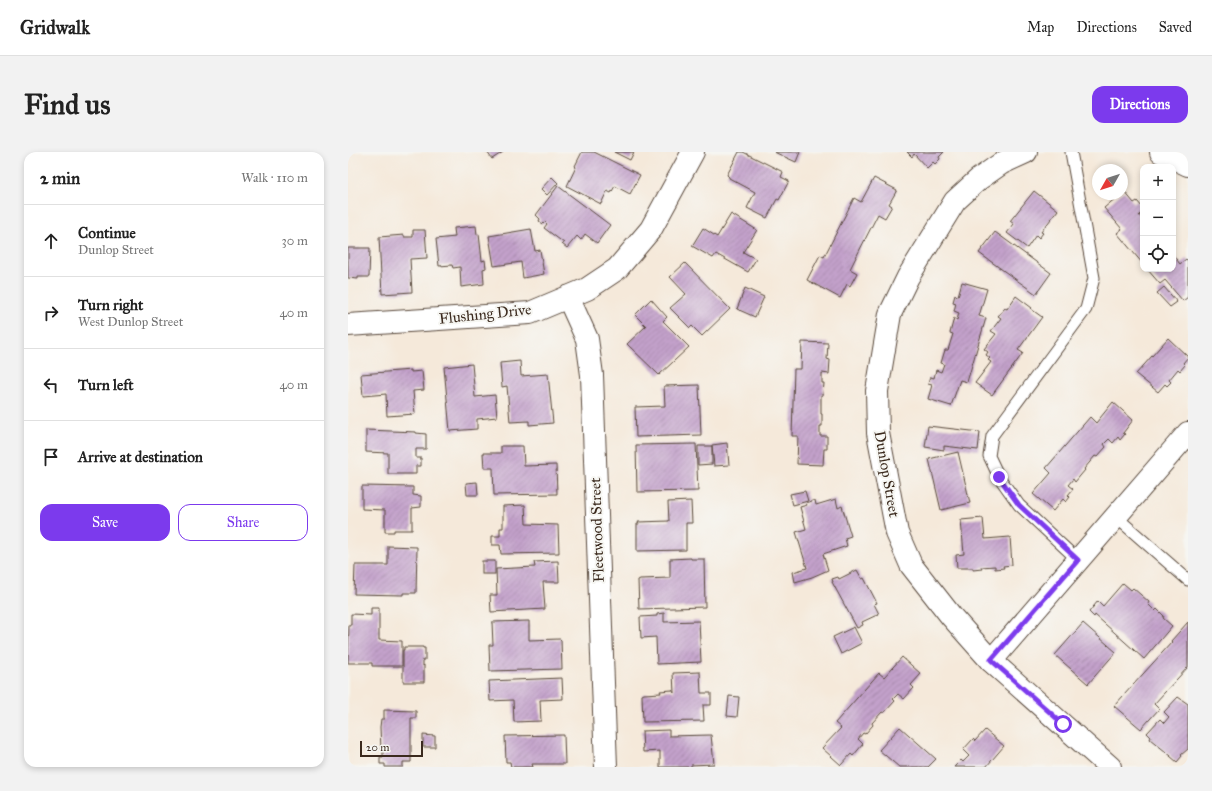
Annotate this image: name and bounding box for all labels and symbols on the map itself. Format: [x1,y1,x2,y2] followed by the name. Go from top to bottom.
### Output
[1092,164,1128,200] north arrow
[438,300,532,328] street label: Flushing Drive
[871,429,904,519] street label: Dunlop Street
[990,468,1008,486] route end
[586,477,608,583] street label: Fleetwood Street
[1054,715,1072,733] route start
[360,739,423,758] scale bar

